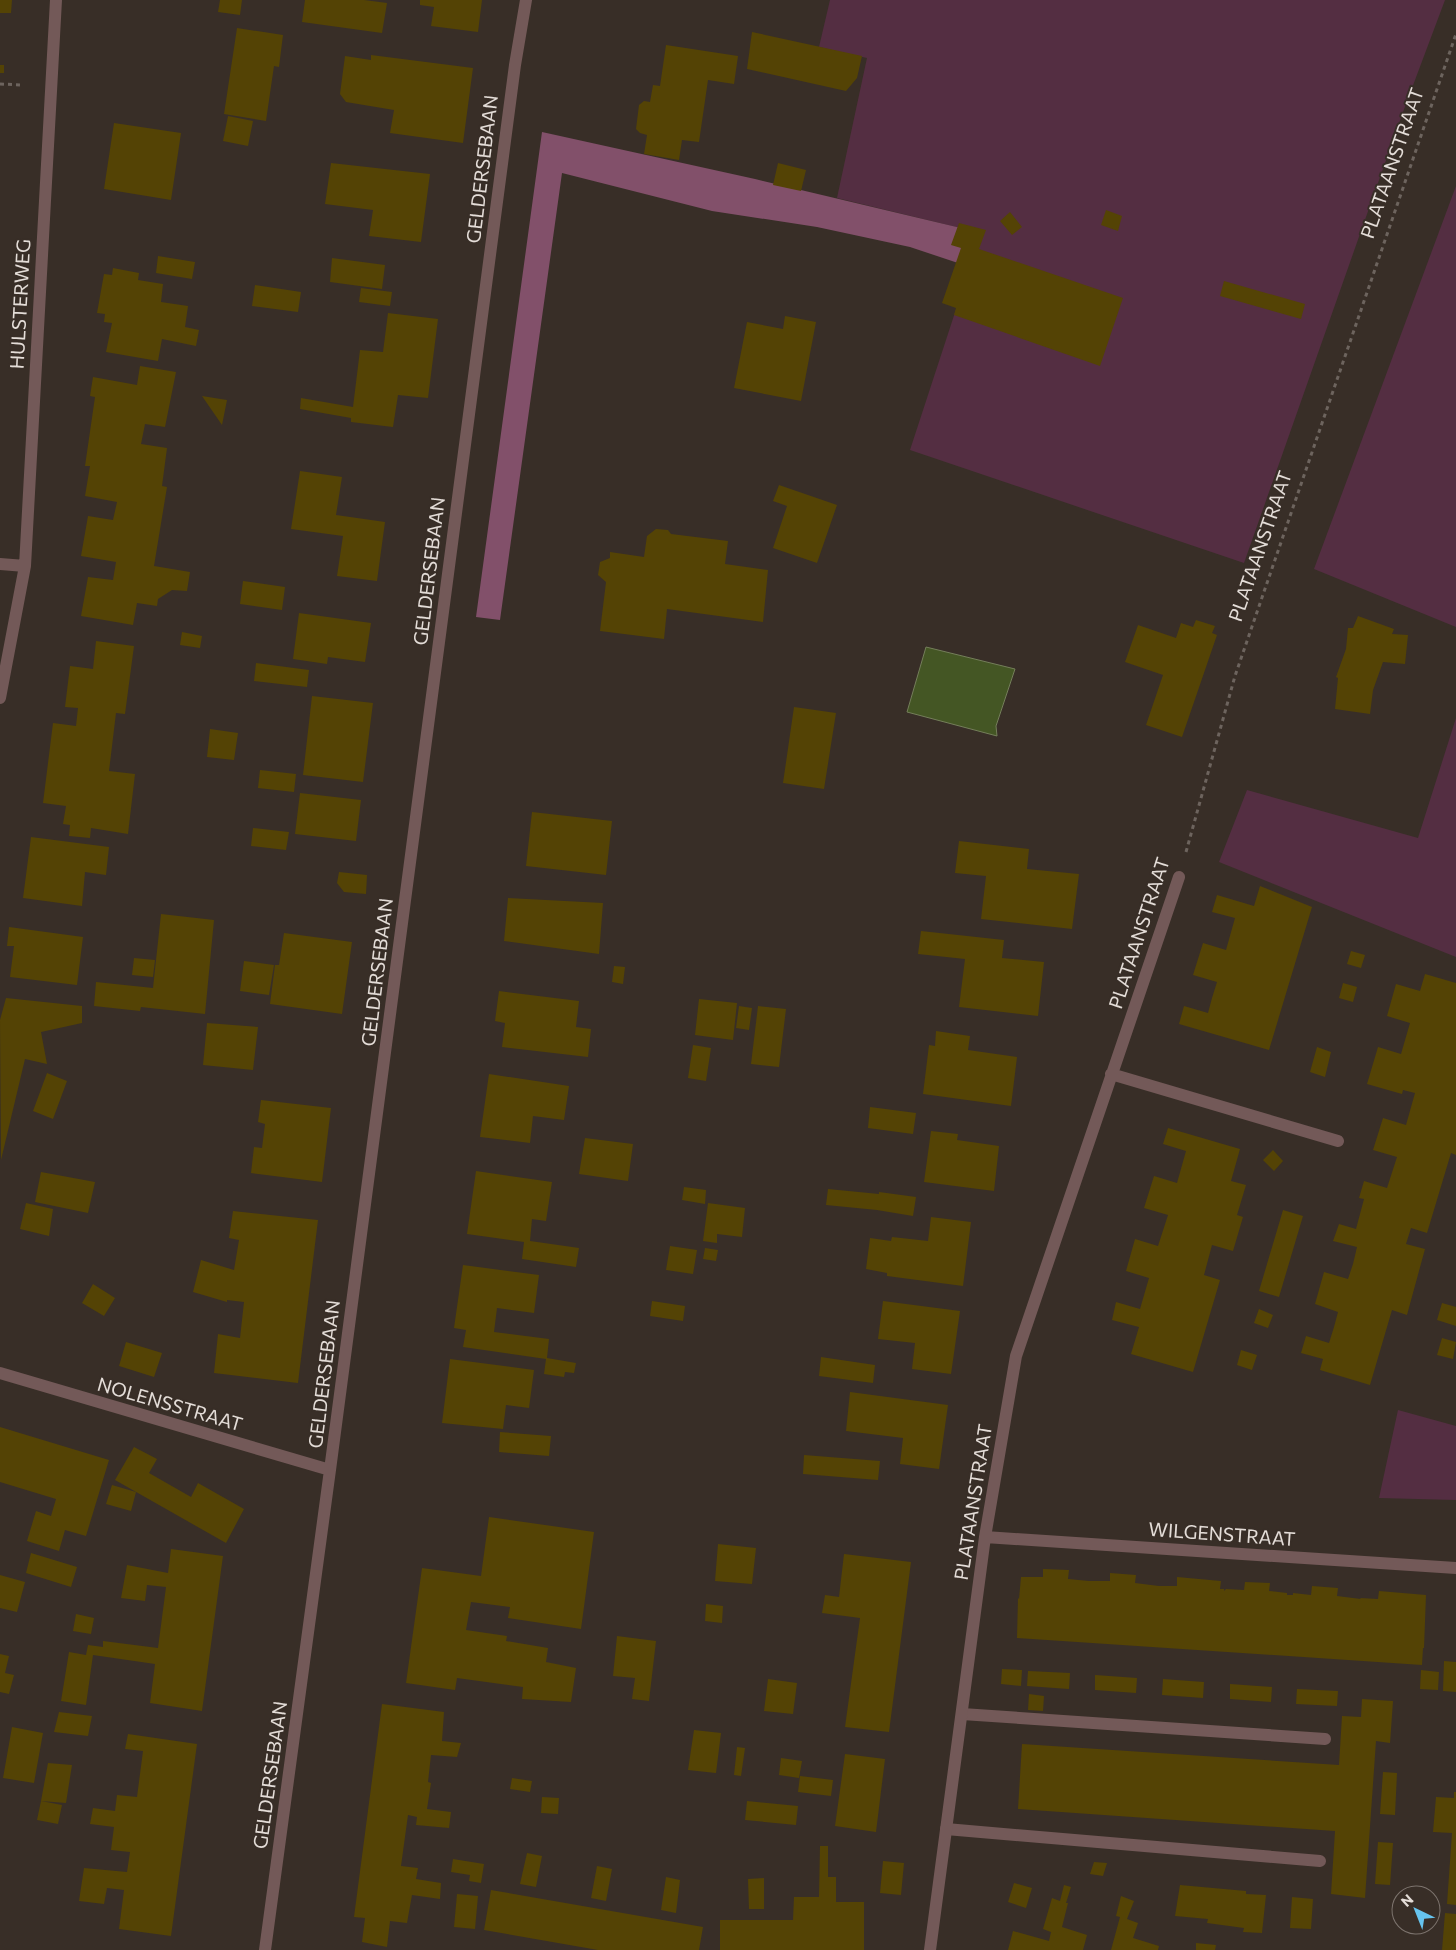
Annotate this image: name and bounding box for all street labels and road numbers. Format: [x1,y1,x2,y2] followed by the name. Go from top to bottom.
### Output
[1355,84,1428,241] street label: PLATAANSTRAAT
[461,93,502,244] street label: GELDERSEBAAN
[5,238,34,370] street label: HULSTERWEG
[1223,467,1296,624] street label: PLATAANSTRAAT
[408,495,449,646] street label: GELDERSEBAAN
[1103,854,1174,1011] street label: PLATAANSTRAAT
[356,896,397,1047] street label: GELDERSEBAAN
[303,1298,344,1449] street label: GELDERSEBAAN
[95,1372,245,1435] street label: NOLENSSTRAAT
[949,1422,996,1582] street label: PLATAANSTRAAT
[1148,1517,1296,1550] street label: WILGENSTRAAT
[248,1699,291,1850] street label: GELDERSEBAAN

